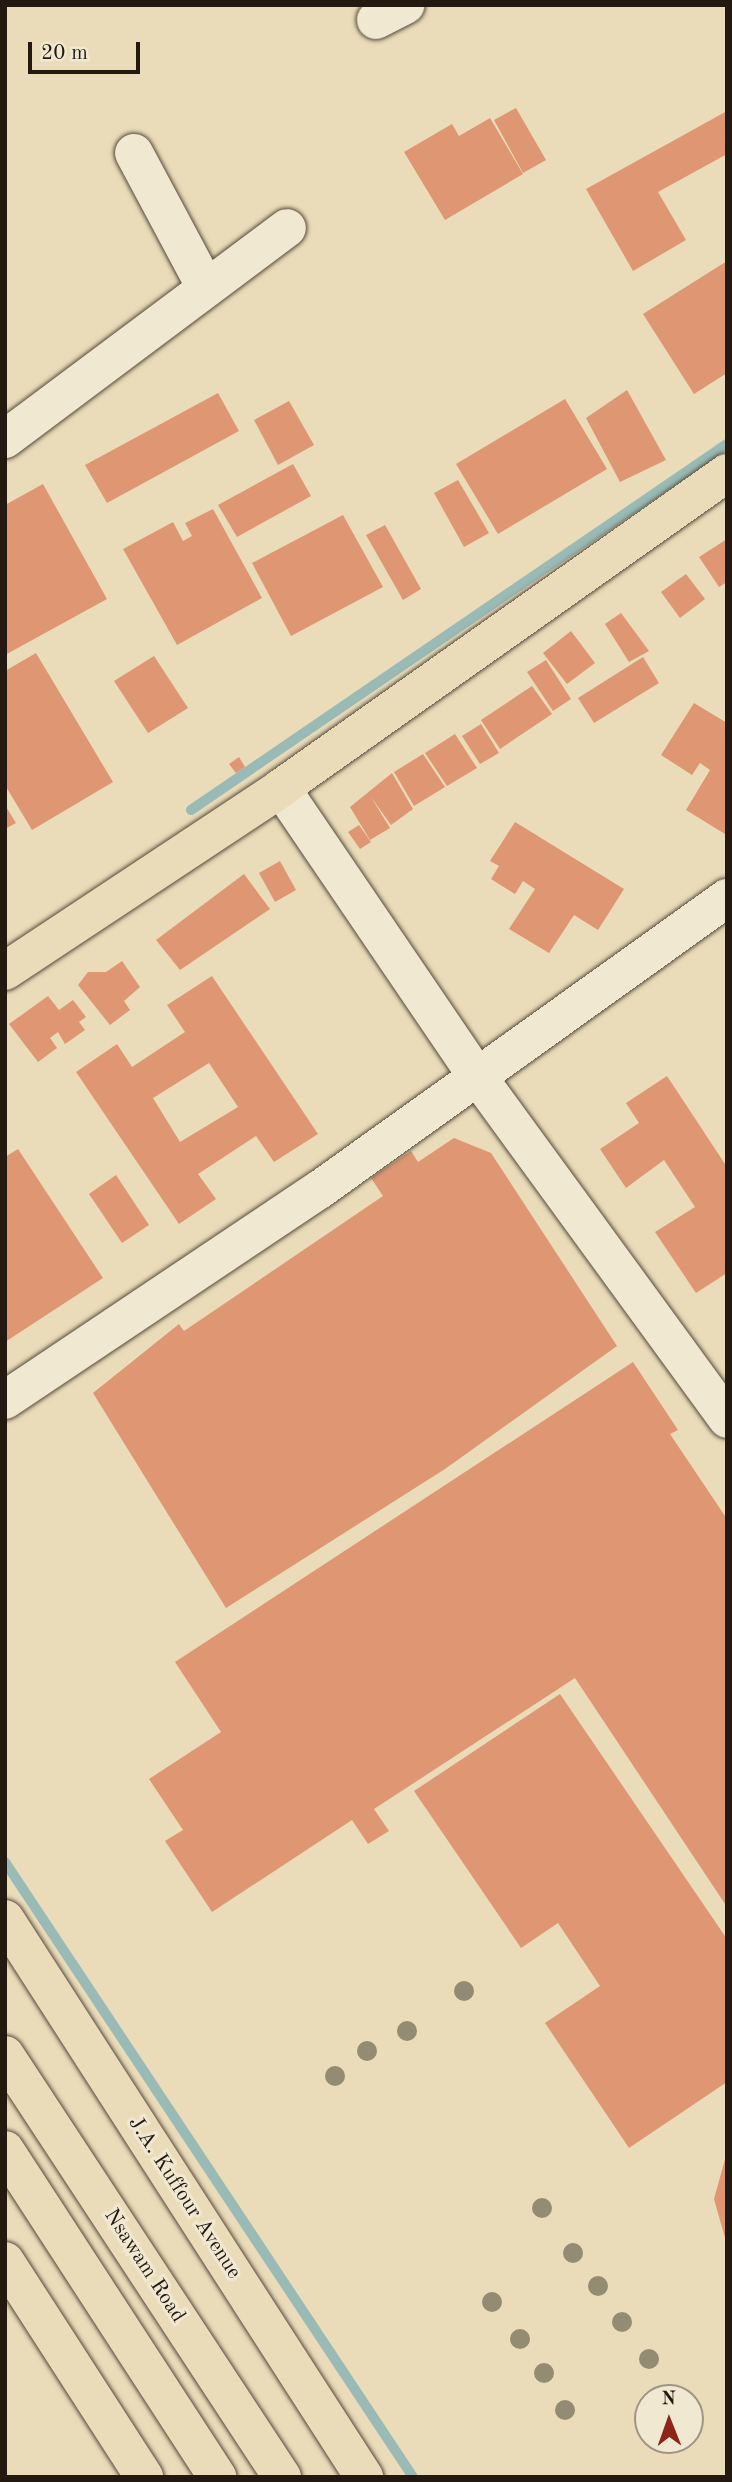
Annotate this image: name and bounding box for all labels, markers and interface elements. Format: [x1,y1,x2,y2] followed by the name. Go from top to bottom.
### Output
[32,28,144,72] scale bar
[41,43,88,64] text: 20 m
[122,2112,246,2284] street label: J.A. Kuffour Avenue
[98,2204,190,2328] street label: Nsawam Road
[634,2384,704,2454] north arrow
[661,2390,676,2409] text: N

